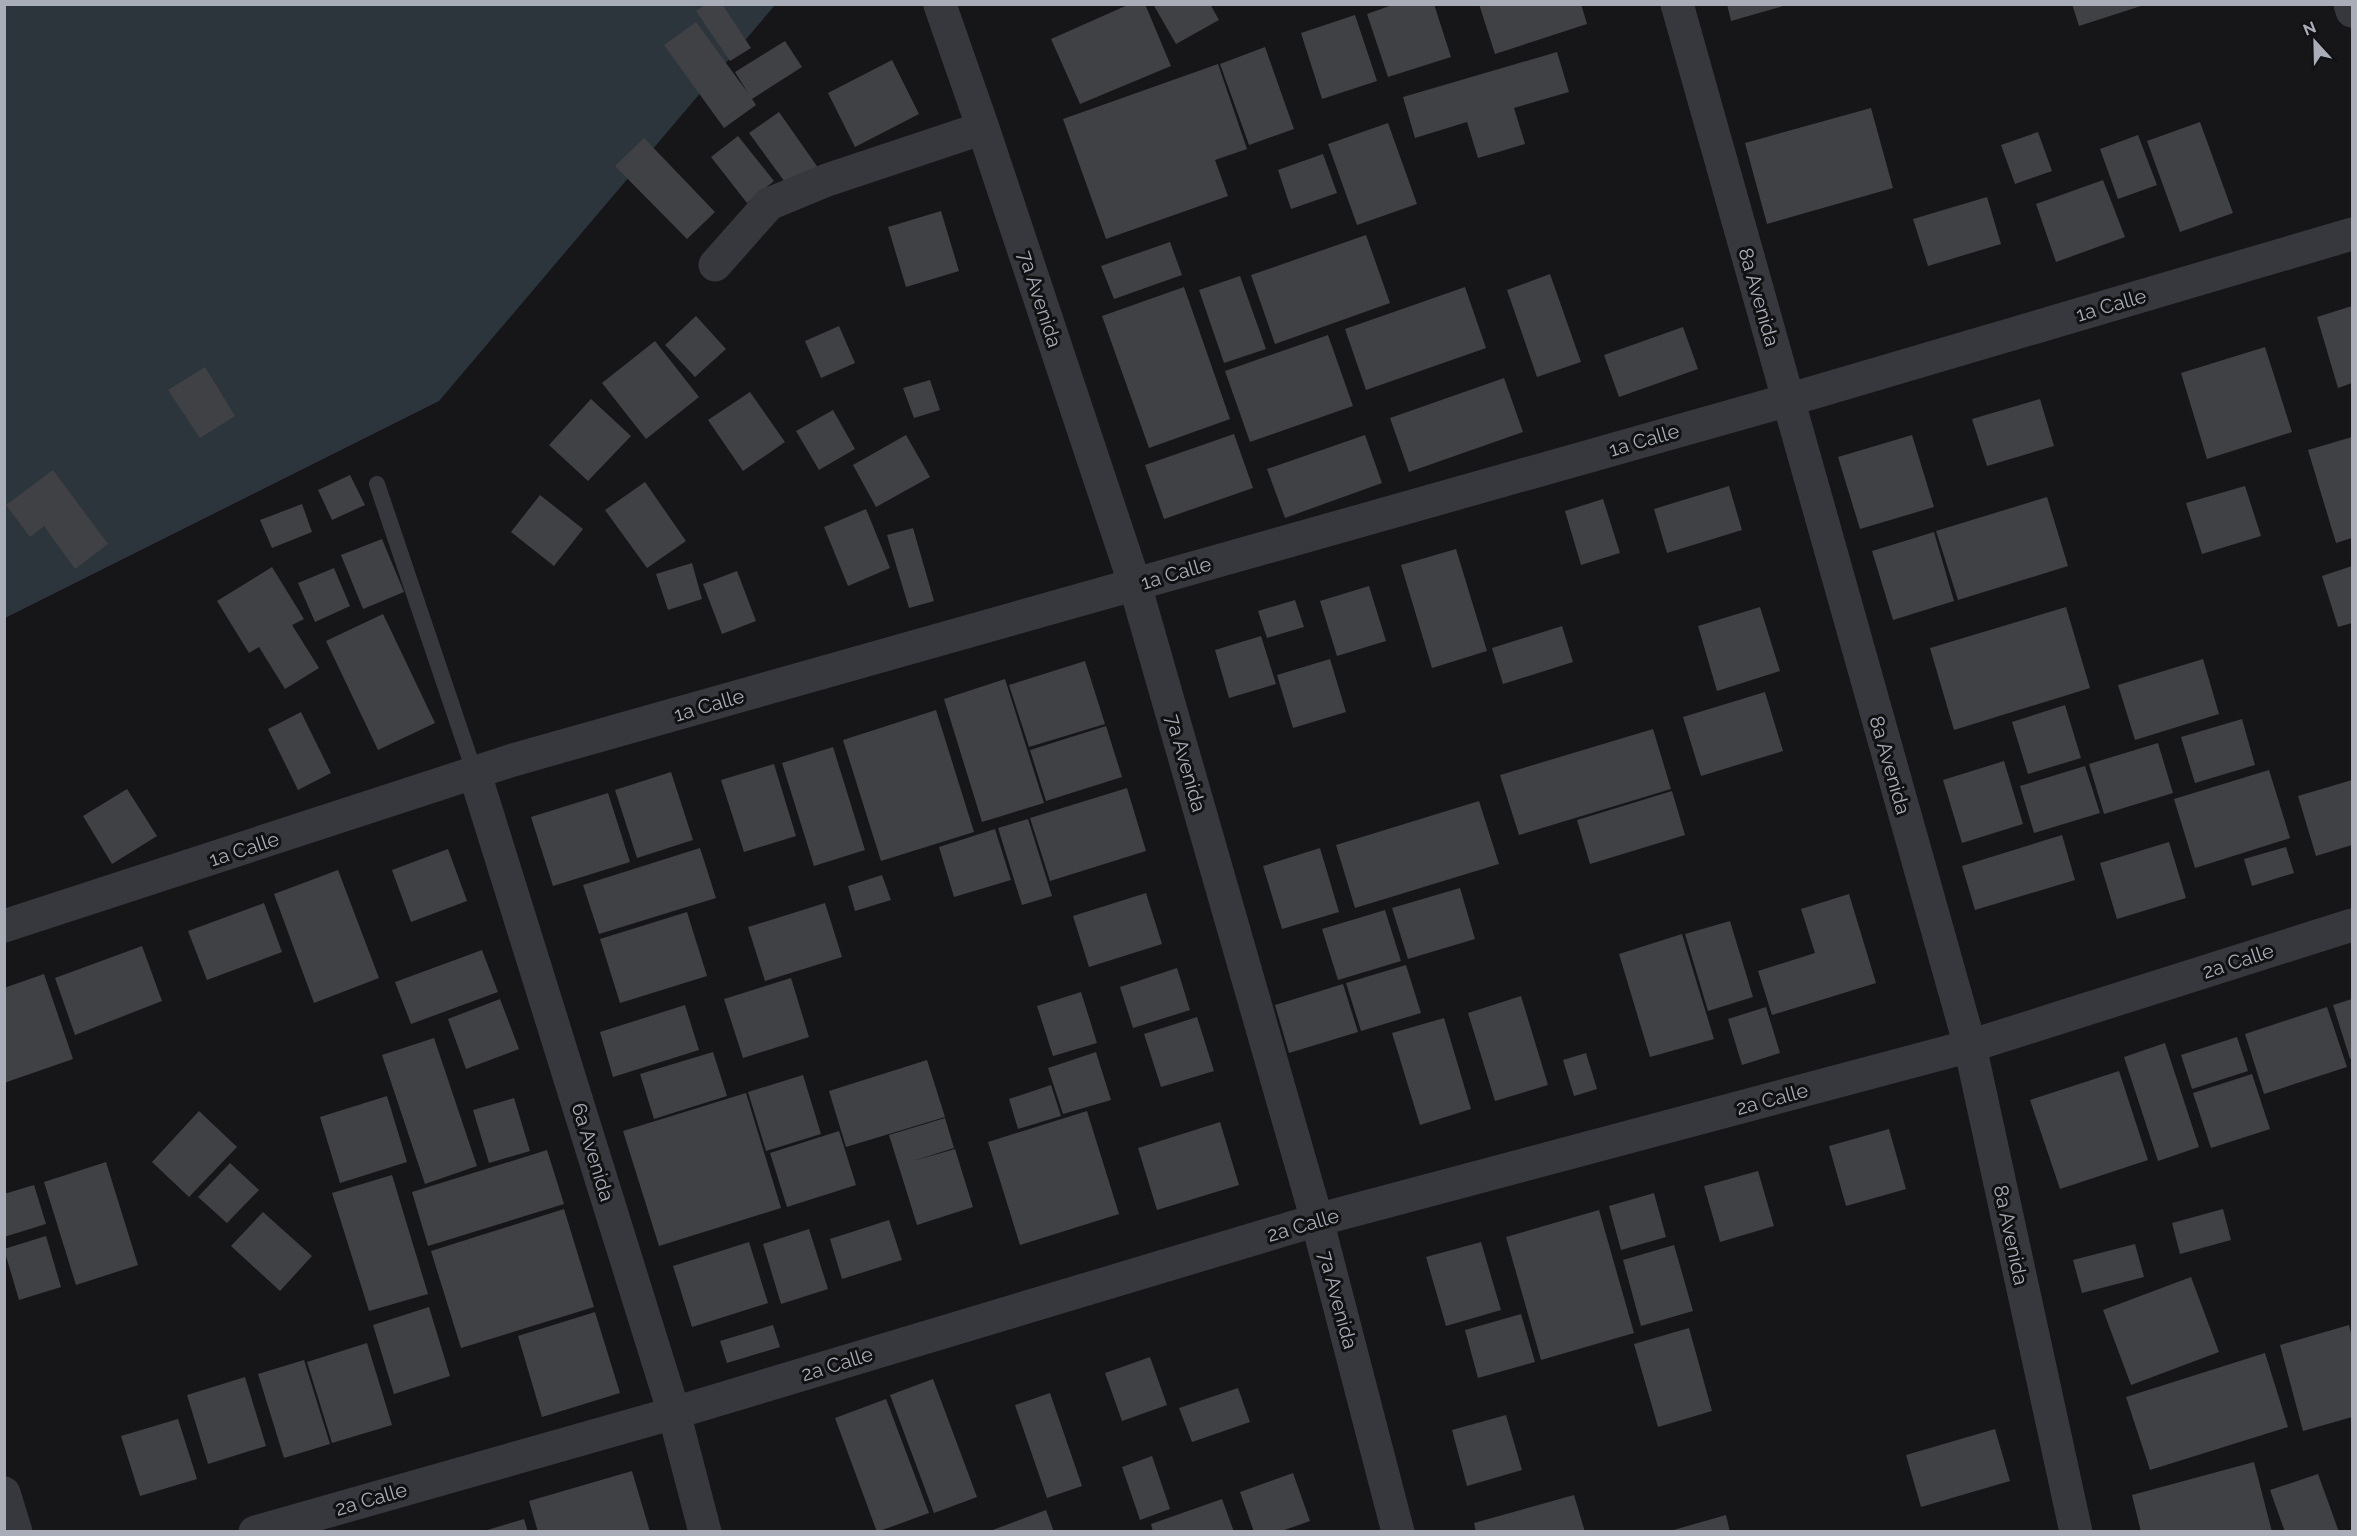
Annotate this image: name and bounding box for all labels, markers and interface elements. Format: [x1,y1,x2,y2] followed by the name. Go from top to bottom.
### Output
[2285,12,2345,72] north arrow
[2300,17,2319,40] text: N
[1733,245,1785,349] street label: 8a Avenida
[1013,248,1067,350] street label: 7a Avenida
[2073,283,2149,326] street label: 1a Calle
[1606,418,1682,461] street label: 1a Calle
[1138,551,1214,594] street label: 1a Calle
[671,683,747,726] street label: 1a Calle
[1161,711,1211,815] street label: 7a Avenida
[1864,713,1916,817] street label: 8a Avenida
[206,826,282,872] street label: 1a Calle
[2199,938,2277,984] street label: 2a Calle
[1733,1078,1811,1120] street label: 2a Calle
[567,1100,619,1204] street label: 6a Avenida
[1989,1183,2033,1287] street label: 8a Avenida
[1264,1203,1342,1247] street label: 2a Calle
[1313,1248,1363,1352] street label: 7a Avenida
[798,1342,876,1386] street label: 2a Calle
[332,1477,410,1521] street label: 2a Calle

